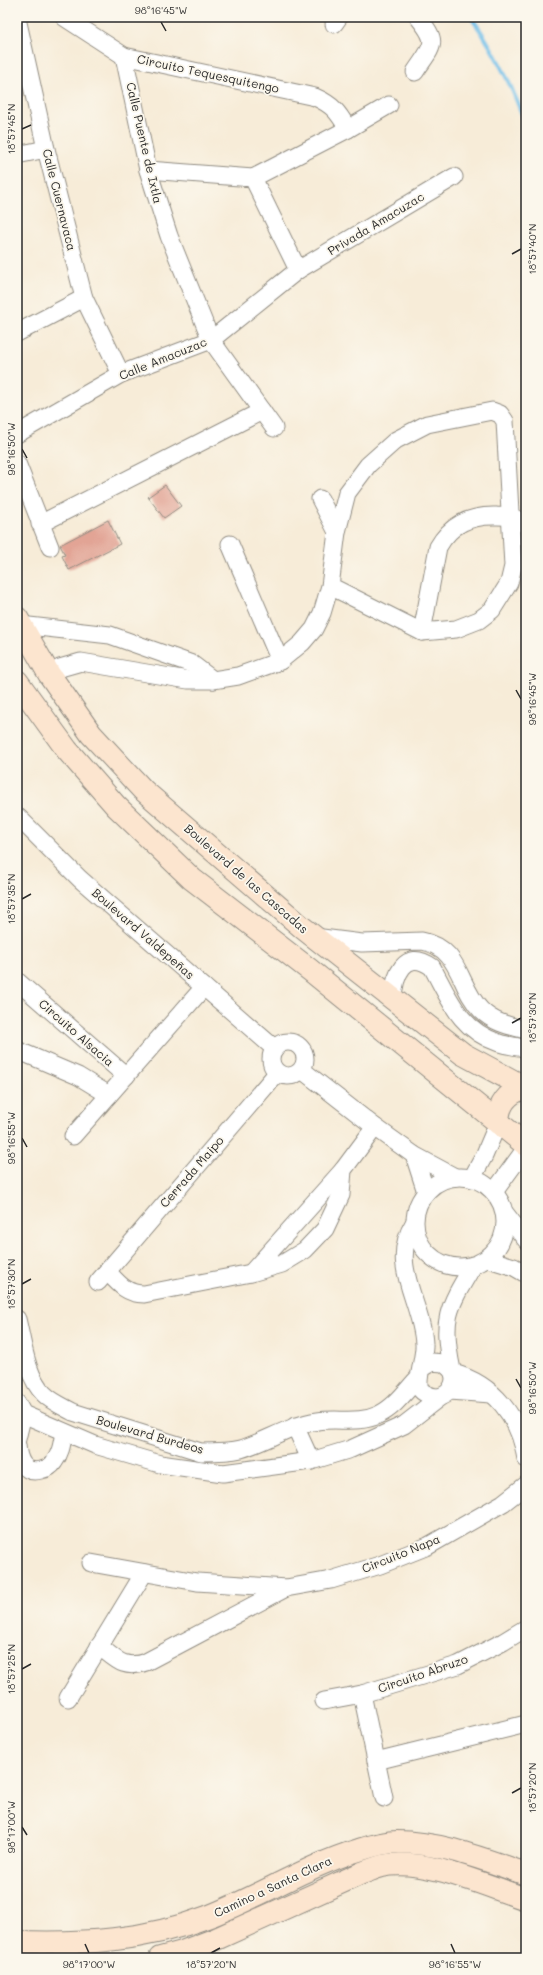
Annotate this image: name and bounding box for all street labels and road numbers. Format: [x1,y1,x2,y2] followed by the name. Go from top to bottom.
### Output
[136,50,281,96] street label: Circuito Tequesquitengo
[123,81,167,205] street label: Calle Puente de Ixtla
[40,147,80,252] street label: Calle Cuernavaca
[324,188,427,258] street label: Privada Amacuzac
[116,333,209,383] street label: Calle Amacuzac
[181,820,312,937] street label: Boulevard de las Cascadas
[89,884,198,982] street label: Boulevard Valdepeñas
[36,995,118,1069] street label: Circuito Alsacia
[156,1132,227,1210] street label: Cerrada Maipo
[95,1411,206,1457] street label: Boulevard Burdeos
[359,1530,442,1576] street label: Circuito Napa
[376,1650,470,1696] street label: Circuito Abruzo
[211,1852,334,1920] street label: Camino a Santa Clara

